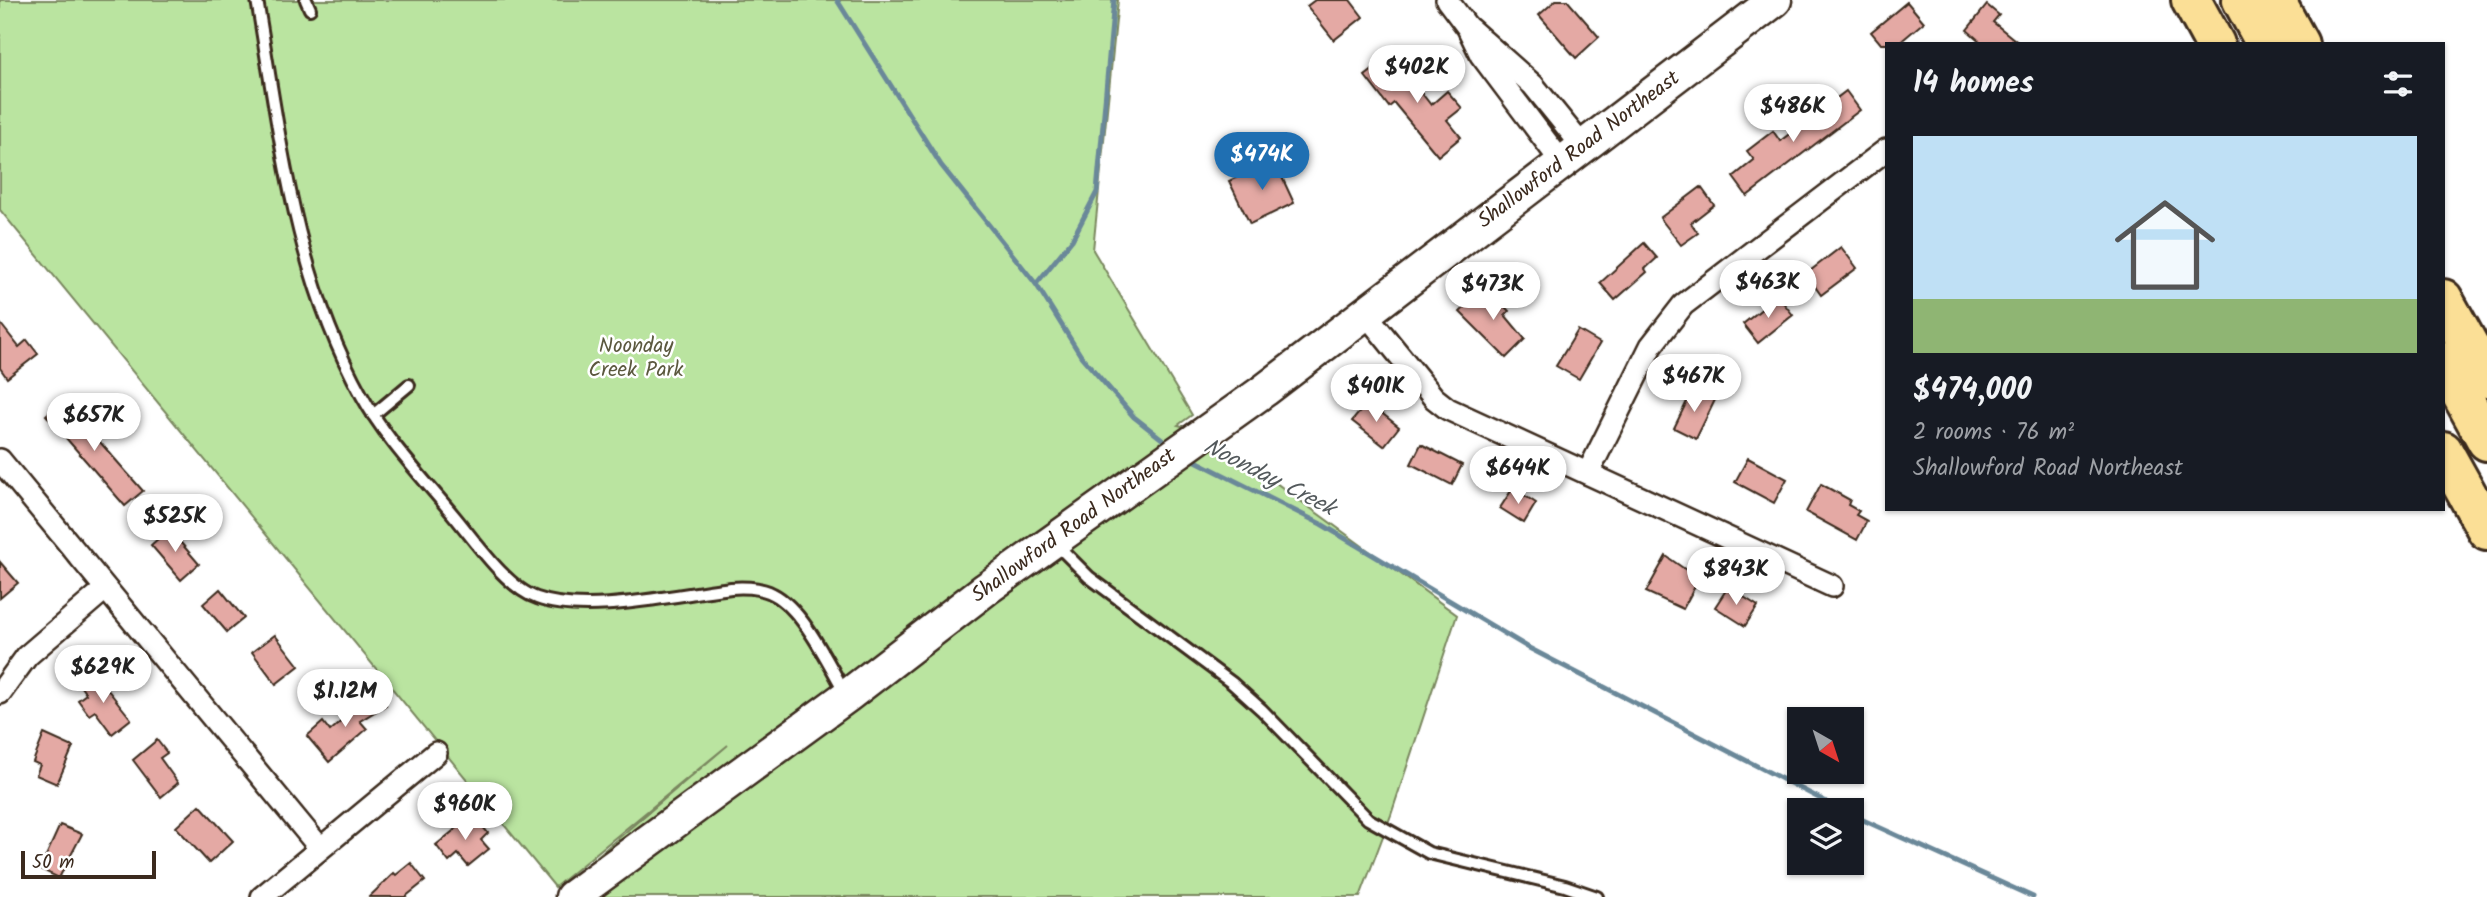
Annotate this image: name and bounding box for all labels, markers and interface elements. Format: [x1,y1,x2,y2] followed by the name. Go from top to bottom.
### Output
[1368,46,1466,105] pin: $402K
[1384,50,1450,86] text: $402K
[1913,60,2034,108] text: 14 homes
[1471,62,1688,237] street label: Shallowford Road Northeast
[2379,65,2417,103] icon: filters
[1744,85,1842,144] pin: $486K
[1760,89,1826,125] text: $486K
[1213,132,1311,192] pin: $474K
[1230,137,1294,173] text: $474K
[2102,182,2228,308] icon: home
[1719,260,1817,320] pin: $463K
[1444,262,1542,322] pin: $473K
[1735,265,1801,301] text: $463K
[1461,267,1525,303] text: $473K
[589,330,684,387] park label: Noonday Creek Park
[1645,354,1743,414] pin: $467K
[1662,359,1726,395] text: $467K
[1327,364,1425,424] pin: $401K
[1913,367,2032,415] text: $474,000
[1347,369,1405,405] text: $401K
[45,393,143,453] pin: $657K
[63,398,125,434] text: $657K
[1913,415,2074,451] text: 2 rooms · 76 m²
[1197,429,1344,528] water label: Noonday Creek
[965,440,1184,612] street label: Shallowford Road Northeast
[1469,447,1567,506] pin: $644K
[1486,451,1551,487] text: $644K
[1913,451,2183,487] text: Shallowford Road Northeast
[126,494,224,554] pin: $525K
[143,499,207,535] text: $525K
[1687,548,1785,607] pin: $843K
[1703,552,1769,588] text: $843K
[54,646,152,705] pin: $629K
[71,650,135,686] text: $629K
[288,670,402,729] pin: $1.12M
[313,674,377,710] text: $1.12M
[1787,707,1864,784] north arrow
[1787,707,1864,875] map controls
[416,782,514,842] pin: $960K
[433,787,497,823] text: $960K
[1787,798,1864,875] button: layers
[21,848,156,880] scale bar
[32,848,74,878] text: 50 m

